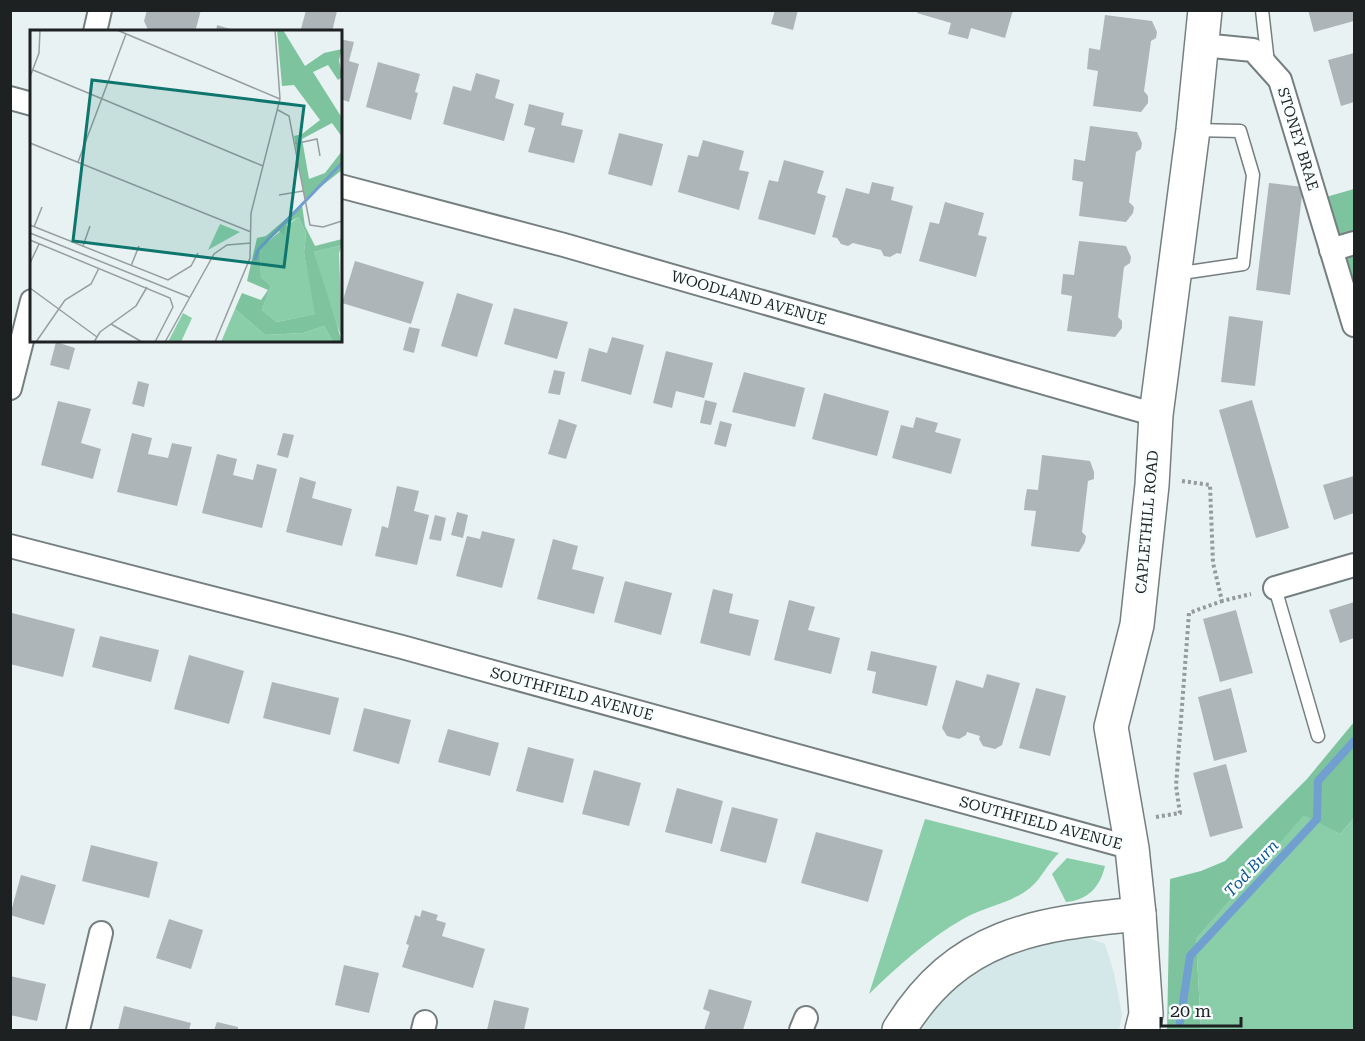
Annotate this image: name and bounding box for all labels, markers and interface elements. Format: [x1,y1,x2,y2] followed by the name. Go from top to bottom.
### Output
[30,30,342,342] inset map
[1274,85,1322,193] street label: STONEY BRAE
[669,267,829,329] street label: WOODLAND AVENUE
[1132,449,1162,595] street label: CAPLETHILL ROAD
[489,664,655,724] street label: SOUTHFIELD AVENUE
[958,793,1124,853] street label: SOUTHFIELD AVENUE
[1220,836,1283,901] water label: Tod Burn
[1161,990,1240,1028] scale bar
[1170,1000,1211,1021] text: 20 m

